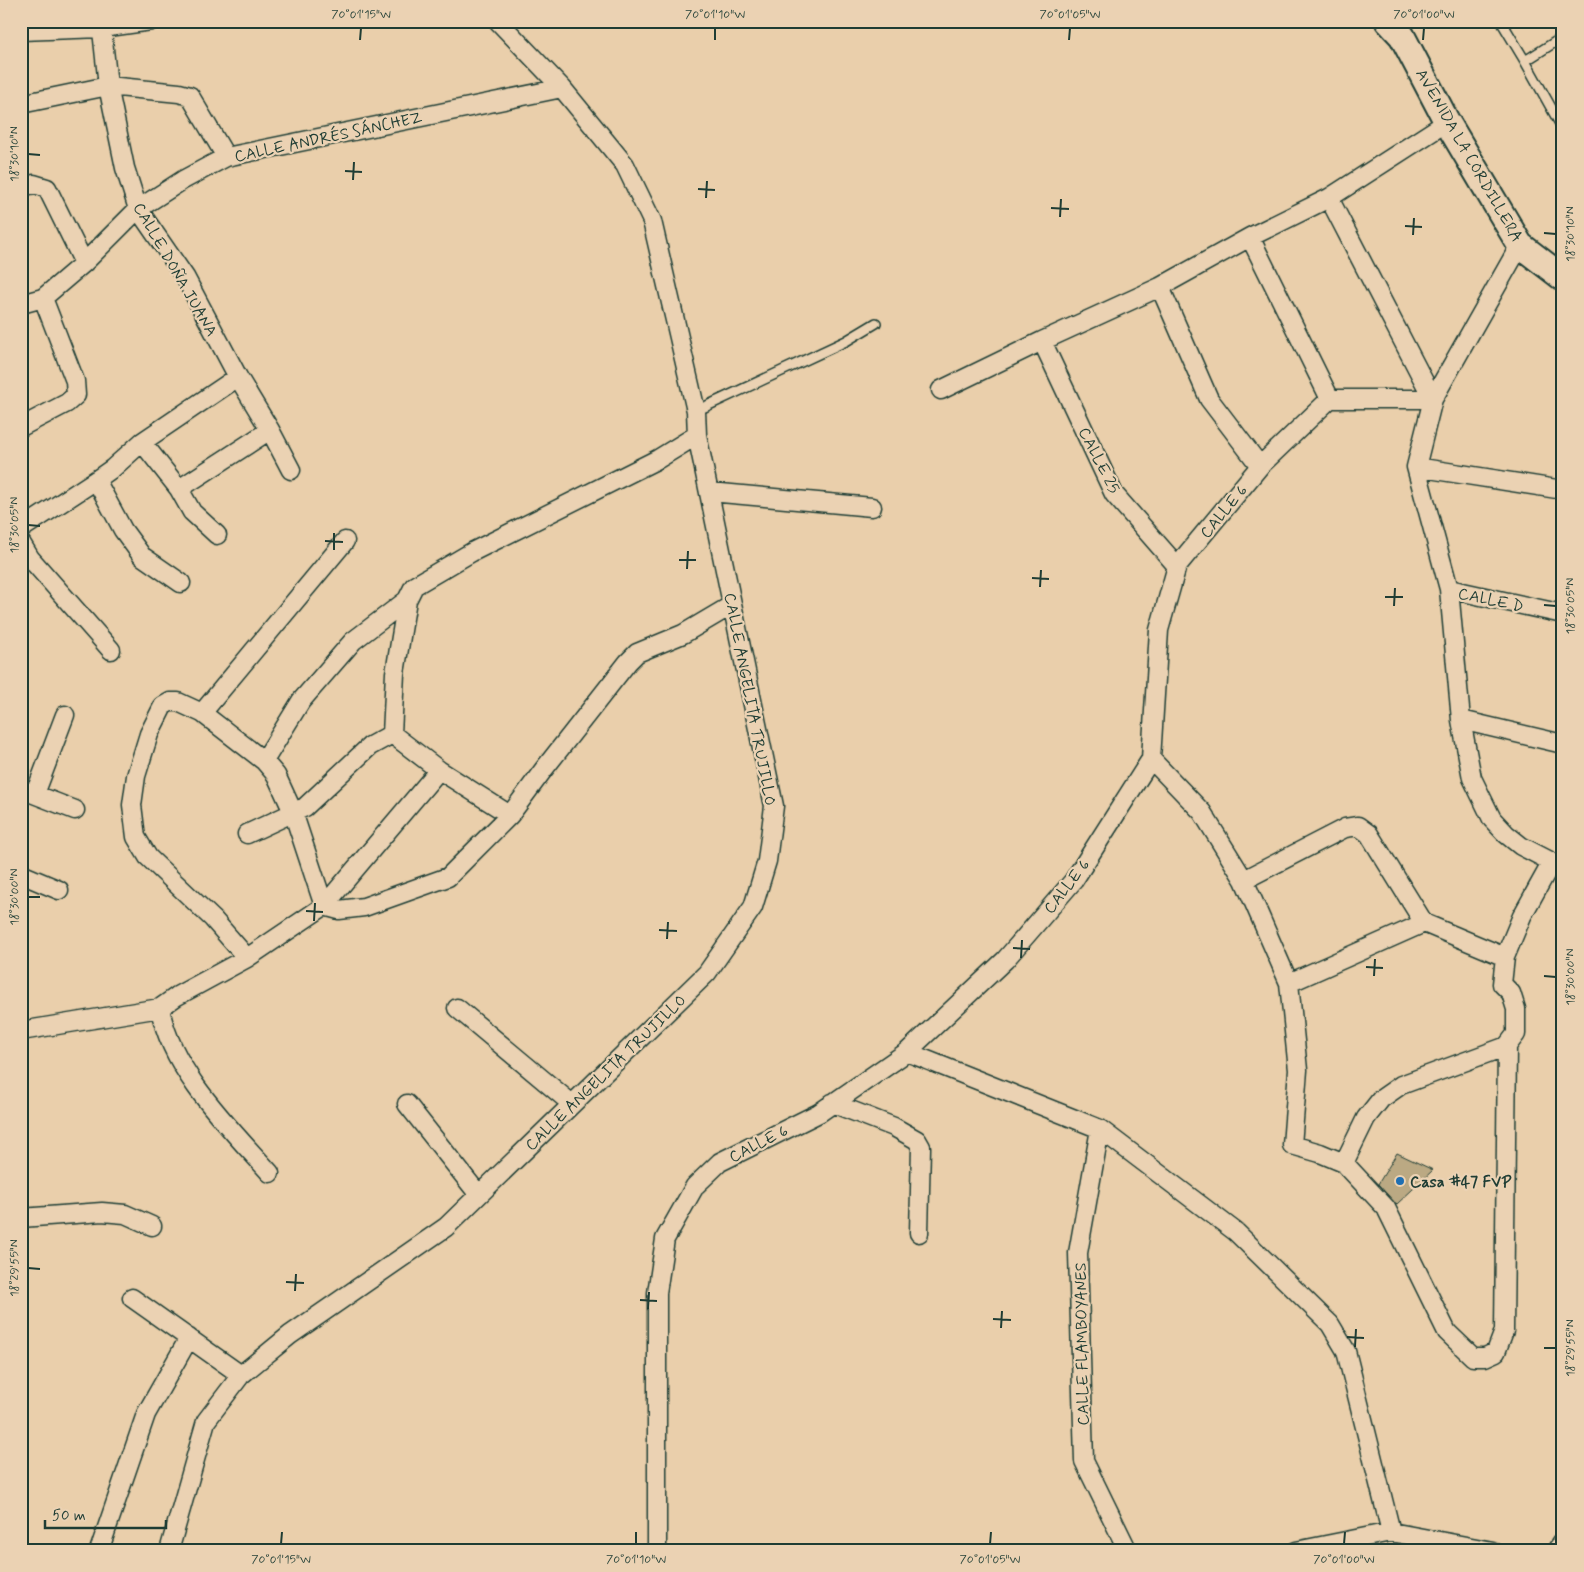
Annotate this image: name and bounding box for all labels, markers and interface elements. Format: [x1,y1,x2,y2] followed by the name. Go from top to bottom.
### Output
[331,7,391,23] text: 70°01'15"W
[685,7,745,23] text: 70°01'10"W
[1040,7,1101,23] text: 70°01'05"W
[1393,7,1455,23] text: 70°01'00"W
[1410,65,1527,246] street label: AVENIDA LA CORDILLERA
[233,107,424,168] street label: CALLE ANDRÉS SÁNCHEZ
[7,126,23,182] text: 18°30'10"N
[128,199,222,341] street label: CALLE DOÑA JUANA
[1563,206,1579,262] text: 18°30'10"N
[1073,424,1124,497] street label: CALLE 25
[1196,481,1253,543] street label: CALLE 6
[7,497,23,553] text: 18°30'05"N
[1563,578,1579,634] text: 18°30'05"N
[1456,583,1525,618] street label: CALLE D
[719,591,780,807] street label: CALLE ANGELITA TRUJILLO
[1039,855,1095,918] street label: CALLE 6
[7,869,23,925] text: 18°30'00"N
[1563,949,1579,1005] text: 18°30'00"N
[521,990,691,1156] street label: CALLE ANGELITA TRUJILLO
[726,1121,792,1168] street label: CALLE 6
[1410,1172,1512,1193] place label: Casa #47 FVP
[1394,1175,1406,1187] marker: Casa #47 FVP
[7,1239,23,1297] text: 18°29'55"N
[1071,1262,1094,1426] street label: CALLE FLAMBOYANES
[1563,1319,1579,1377] text: 18°29'55"N
[45,1497,166,1529] scale bar
[52,1506,86,1526] text: 50 m
[251,1552,311,1568] text: 70°01'15"W
[606,1552,666,1568] text: 70°01'10"W
[960,1552,1021,1568] text: 70°01'05"W
[1313,1552,1375,1568] text: 70°01'00"W

